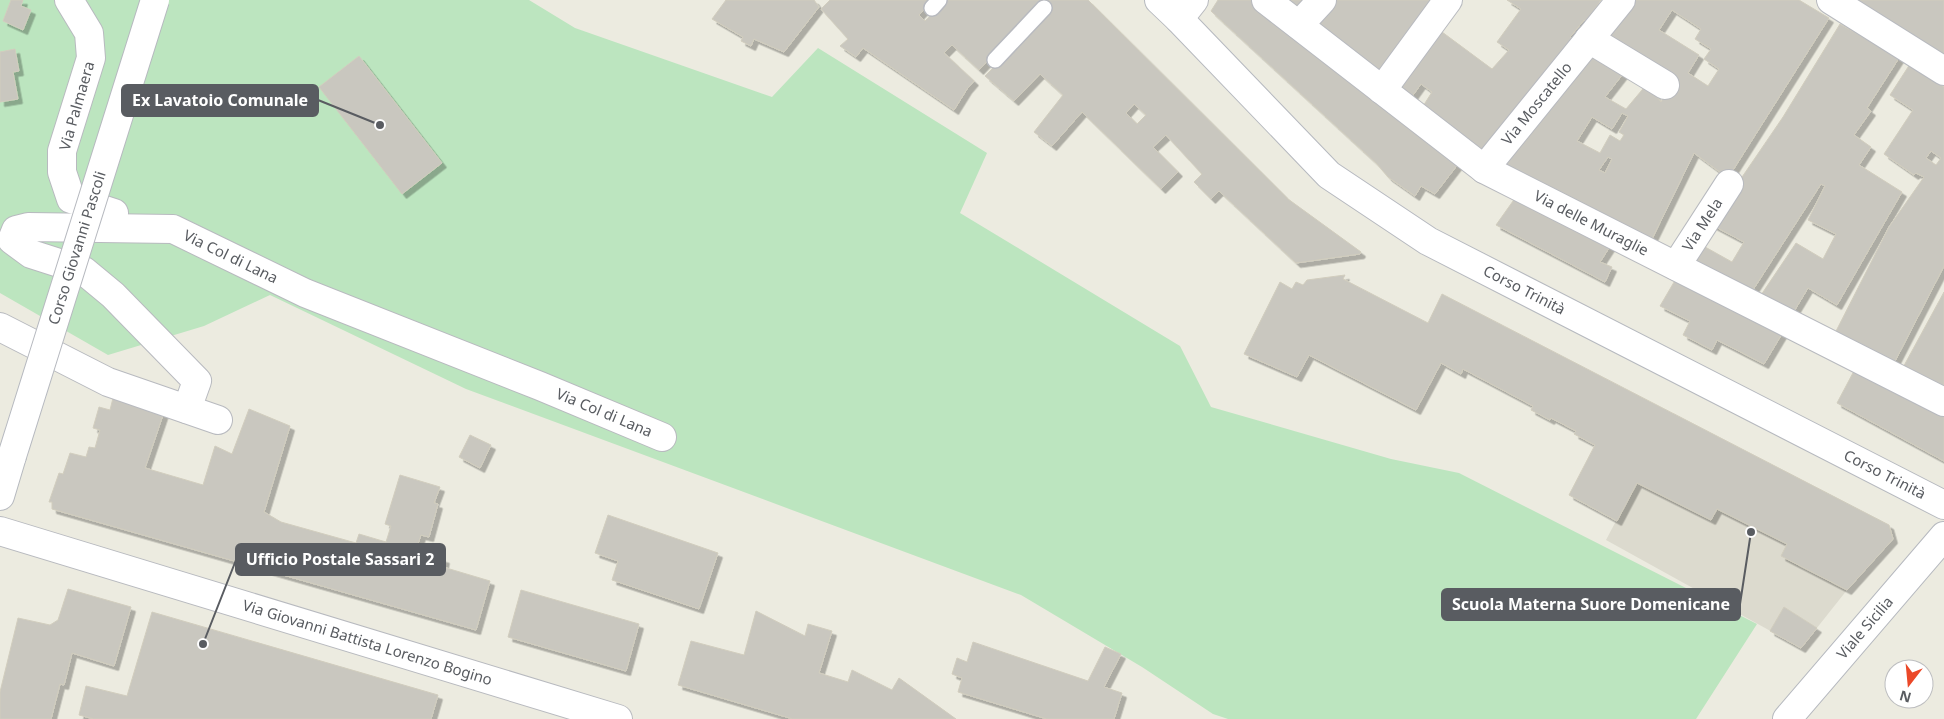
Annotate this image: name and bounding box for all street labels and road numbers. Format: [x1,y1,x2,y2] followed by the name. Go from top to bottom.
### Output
[1496,57,1576,149] street label: Via Moscatello
[54,59,98,153] street label: Via Palmaera
[43,169,110,327] street label: Corso Giovanni Pascoli
[1531,185,1652,260] street label: Via delle Muraglie
[1677,194,1726,255] street label: Via Mela
[181,225,282,287] street label: Via Col di Lana
[1480,260,1569,319] street label: Corso Trinità
[553,383,656,441] street label: Via Col di Lana
[1841,444,1930,503] street label: Corso Trinità
[1832,592,1897,663] street label: Viale Sicilia
[240,594,495,689] street label: Via Giovanni Battista Lorenzo Bogino

